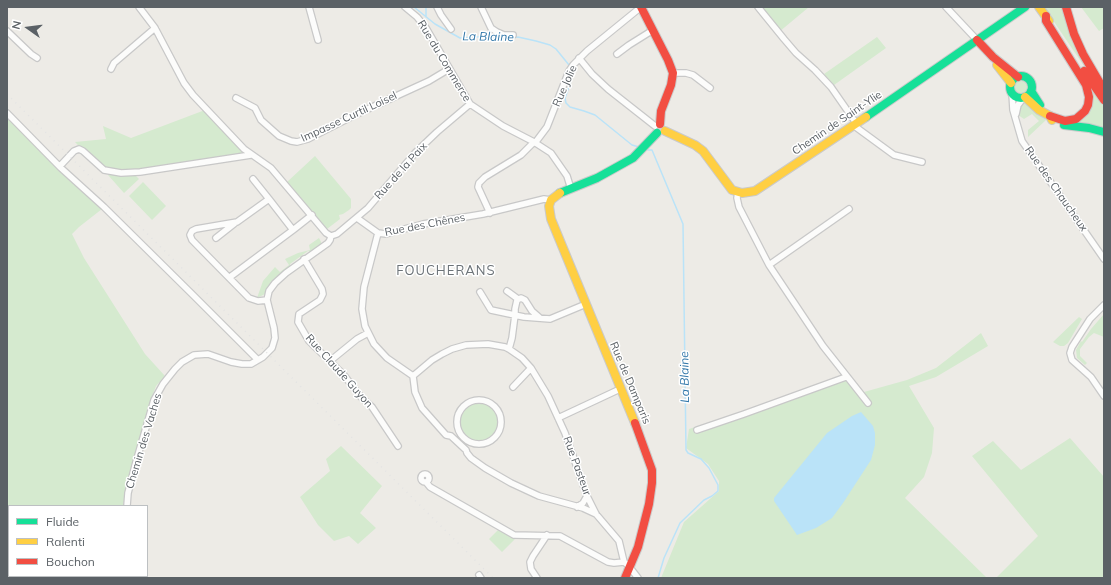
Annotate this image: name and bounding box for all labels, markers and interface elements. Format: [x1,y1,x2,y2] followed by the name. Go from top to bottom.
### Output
[8,8,48,48] north arrow
[414,18,474,104] street label: Rue du Commerce
[9,19,24,31] text: N
[462,29,514,45] water label: La Blaine
[550,63,580,109] street label: Rue Jolie
[790,88,884,158] street label: Chemin de Saint-Ylie
[299,89,399,145] street label: Impasse Curtil Loisel
[372,140,430,202] street label: Rue de la Paix
[1022,144,1090,234] street label: Rue des Chaucheux
[384,211,466,239] street label: Rue des Chênes
[396,263,496,279] district label: FOUCHERANS
[303,332,375,410] street label: Rue Claude Guyon
[607,340,653,426] street label: Rue de Damparis
[677,351,693,403] water label: La Blaine
[123,392,165,490] street label: Chemin des Vaches
[560,435,594,497] street label: Rue Pasteur
[8,505,148,577] legend
[46,514,79,529] text: Fluide
[46,534,85,549] text: Ralenti
[46,554,95,569] text: Bouchon

